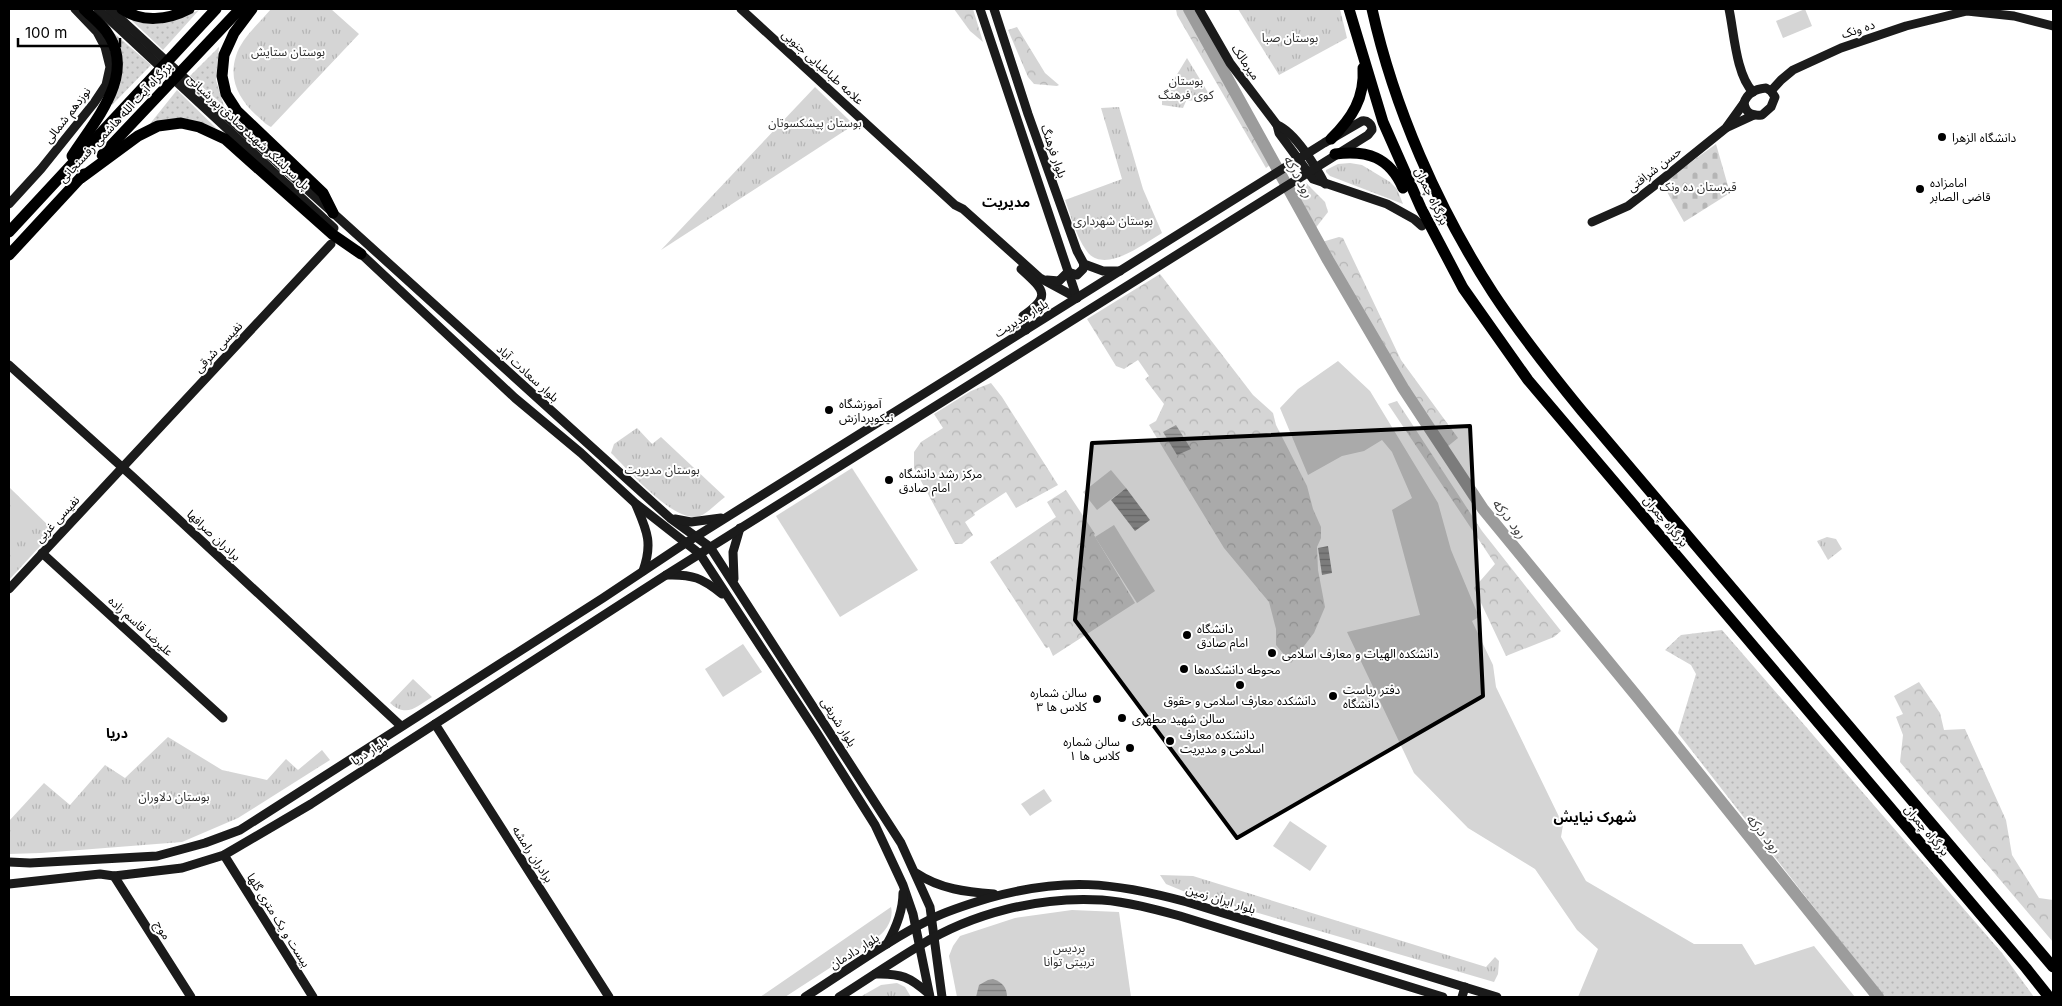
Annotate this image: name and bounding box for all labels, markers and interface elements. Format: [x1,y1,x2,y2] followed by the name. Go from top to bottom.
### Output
[18,15,120,47] scale bar
[1839,16,1877,41] street label: ده ونک
[25,23,67,42] text: 100 m
[779,26,867,108] street label: علامه طباطبایی جنوبی
[1262,30,1318,45] park label: بوستان صبا
[1228,41,1264,83] street label: میرمالک
[251,44,325,59] park label: بوستان ستایش
[55,58,175,186] street label: بزرگراه آیت الله هاشمی رفسنجانی
[184,71,313,194] street label: پل سرلشکر شهید صادق پورشیانی
[1158,73,1215,102] park label: بوستان کوی فرهنگ
[40,84,95,147] street label: نوزدهم شمالی
[768,115,862,131] park label: بوستان پیشکسوتان
[1038,122,1070,180] street label: بلوار فرهنگ
[1952,130,2017,145] place label: دانشگاه الزهرا
[1936,131,1948,143] marker: دانشگاه الزهرا
[1624,143,1684,195] street label: حسن شرافتی
[1280,152,1318,201] water label: رود درکه
[1411,165,1452,228] street label: بزرگراه چمران
[1929,175,1991,204] place label: امامزاده قاضی الصابر
[1659,179,1737,194] park label: قبرستان ده ونک
[1914,183,1926,195] marker: امامزاده قاضی الصابر
[982,193,1030,211] district label: مدیریت
[1073,213,1153,228] park label: بوستان شهرداری
[991,296,1051,340] street label: بلوار مدیریت
[191,318,245,376] street label: نفیسی شرقی
[494,341,562,405] street label: بلوار سعادت آباد
[839,396,894,426] place label: آموزشگاه نیکوپردازش
[823,404,835,416] marker: آموزشگاه نیکوپردازش
[624,462,700,477] park label: بوستان مدیریت
[899,466,982,497] place label: مرکز رشد دانشگاه امام صادق
[883,474,895,486] marker: مرکز رشد دانشگاه امام صادق
[32,492,82,546] street label: نفیسی غربی
[1640,492,1692,550] street label: بزرگراه چمران
[1488,495,1531,542] water label: رود درکه
[184,506,244,564] street label: برادران صرافها
[104,593,177,661] street label: علیرضا قاسم زاده
[1197,621,1248,652] place label: دانشگاه امام صادق
[1181,629,1193,641] marker: دانشگاه امام صادق
[1282,646,1439,661] place label: دانشکده الهیات و معارف اسلامی
[1266,647,1278,659] marker: دانشکده الهیات و معارف اسلامی
[1194,662,1281,677] place label: محوطه دانشکده‌ها
[1178,663,1190,675] marker: محوطه دانشکده‌ها
[1234,679,1246,691] marker: دانشکده معارف اسلامی و حقوق
[1343,682,1401,711] place label: دفتر ریاست دانشگاه
[1030,685,1088,714] place label: سالن شماره ۳ کلاس ها
[1327,690,1339,702] marker: دفتر ریاست دانشگاه
[1091,693,1103,705] marker: سالن شماره ۳ کلاس ها
[1164,693,1317,708] place label: دانشکده معارف اسلامی و حقوق
[818,695,860,749] street label: بلوار شریفی
[1132,711,1225,726] place label: سالن شهید مطهری
[1116,712,1128,724] marker: سالن شهید مطهری
[106,724,128,742] district label: دریا
[1180,727,1264,756] place label: دانشکده معارف اسلامی و مدیریت
[348,734,390,768] street label: بلوار دریا
[1063,734,1121,763] place label: سالن شماره ۱ کلاس ها
[1164,735,1176,747] marker: دانشکده معارف اسلامی و مدیریت
[1124,742,1136,754] marker: سالن شماره ۱ کلاس ها
[138,789,210,804] park label: بوستان دلاوران
[1901,801,1953,859] street label: بزرگراه چمران
[1554,808,1636,826] district label: شهرک نیایش
[1742,810,1785,857] water label: رود درکه
[509,823,557,885] street label: برادران رامشه
[244,870,314,970] street label: بیست و یک متری گلها
[1184,881,1258,917] street label: بلوار ایران زمین
[150,918,175,943] street label: موج
[827,930,882,972] street label: بلوار دادمان
[1043,940,1095,969] park label: پردیس تربیتی توانا

